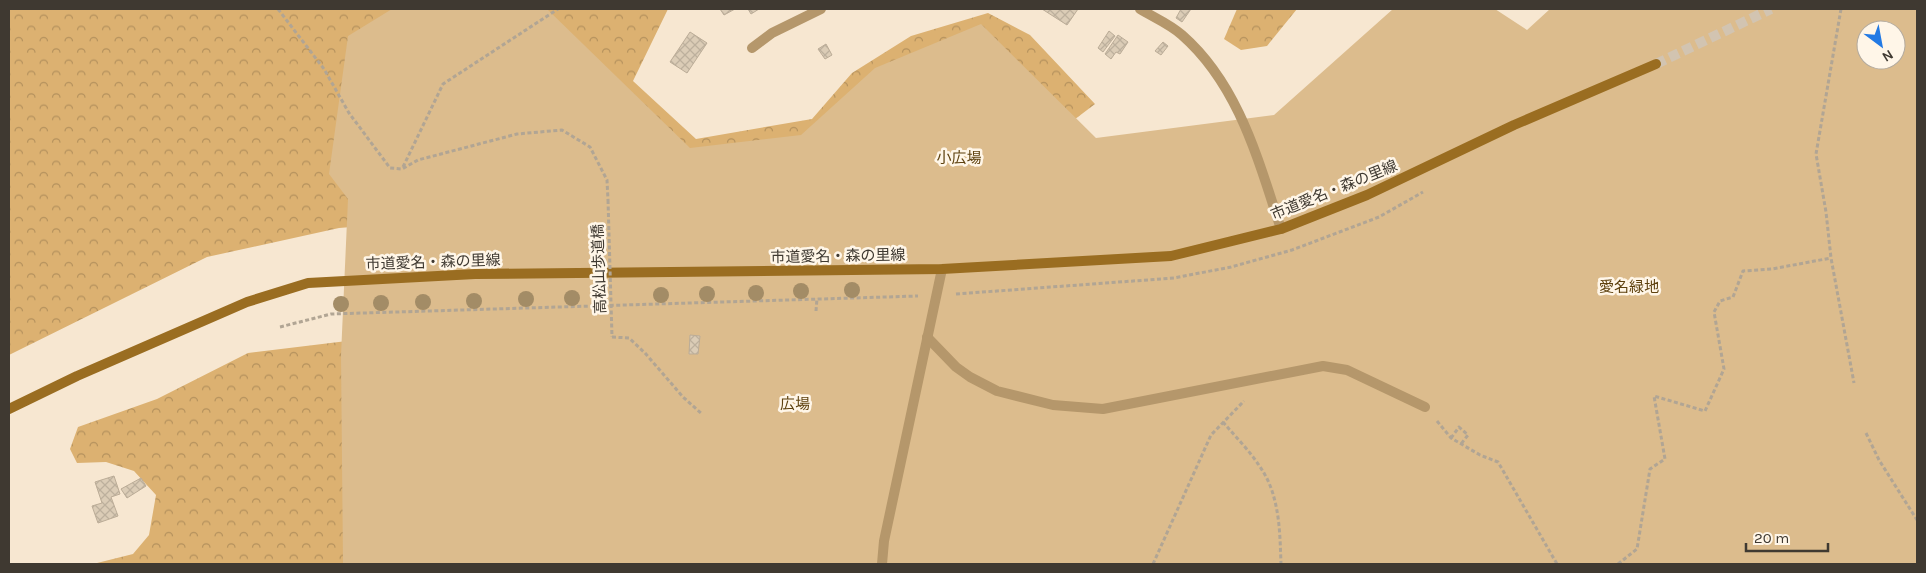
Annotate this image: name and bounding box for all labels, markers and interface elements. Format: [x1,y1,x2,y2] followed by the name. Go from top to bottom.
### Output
[1856,20,1906,70] north arrow
[1879,46,1896,65] text: N
[936,149,982,167] park label: 小広場
[1268,156,1400,224] street label: 市道愛名・森の里線
[588,224,610,314] street label: 高松山歩道橋
[770,246,906,266] street label: 市道愛名・森の里線
[365,251,501,273] street label: 市道愛名・森の里線
[1599,278,1659,296] park label: 愛名緑地
[780,395,810,413] park label: 広場
[1746,520,1828,552] scale bar
[1754,529,1789,547] text: 20 m

